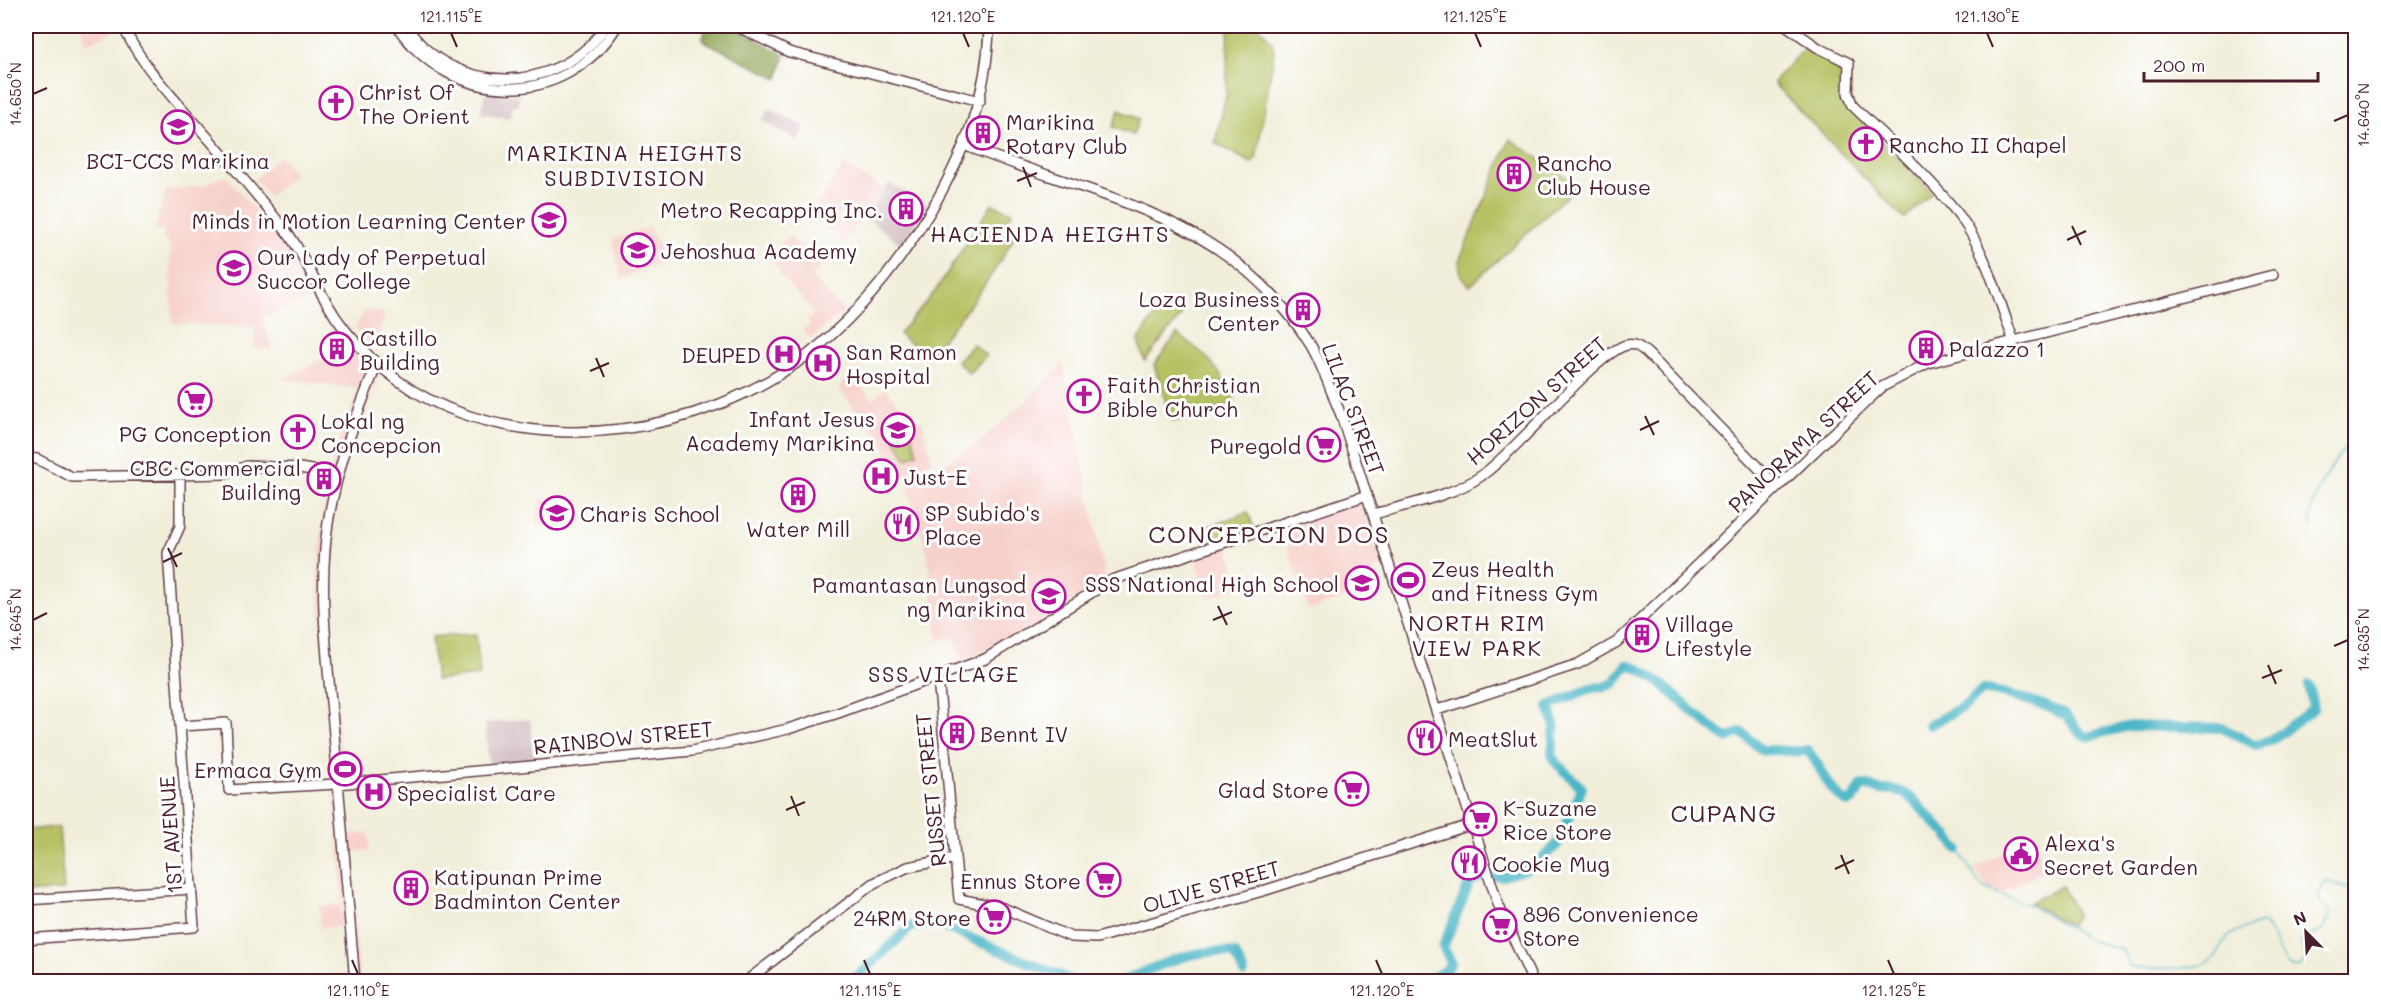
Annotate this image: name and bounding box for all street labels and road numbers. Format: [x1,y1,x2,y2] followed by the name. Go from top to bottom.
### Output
[1460,330,1612,470] street label: HORIZON STREET
[1316,339,1392,479] street label: LILAC STREET
[1722,364,1884,518] street label: PANORAMA STREET
[909,712,951,868] street label: RUSSET STREET
[532,714,714,760] street label: RAINBOW STREET
[152,775,188,895] street label: 1ST AVENUE
[1139,853,1283,919] street label: OLIVE STREET

